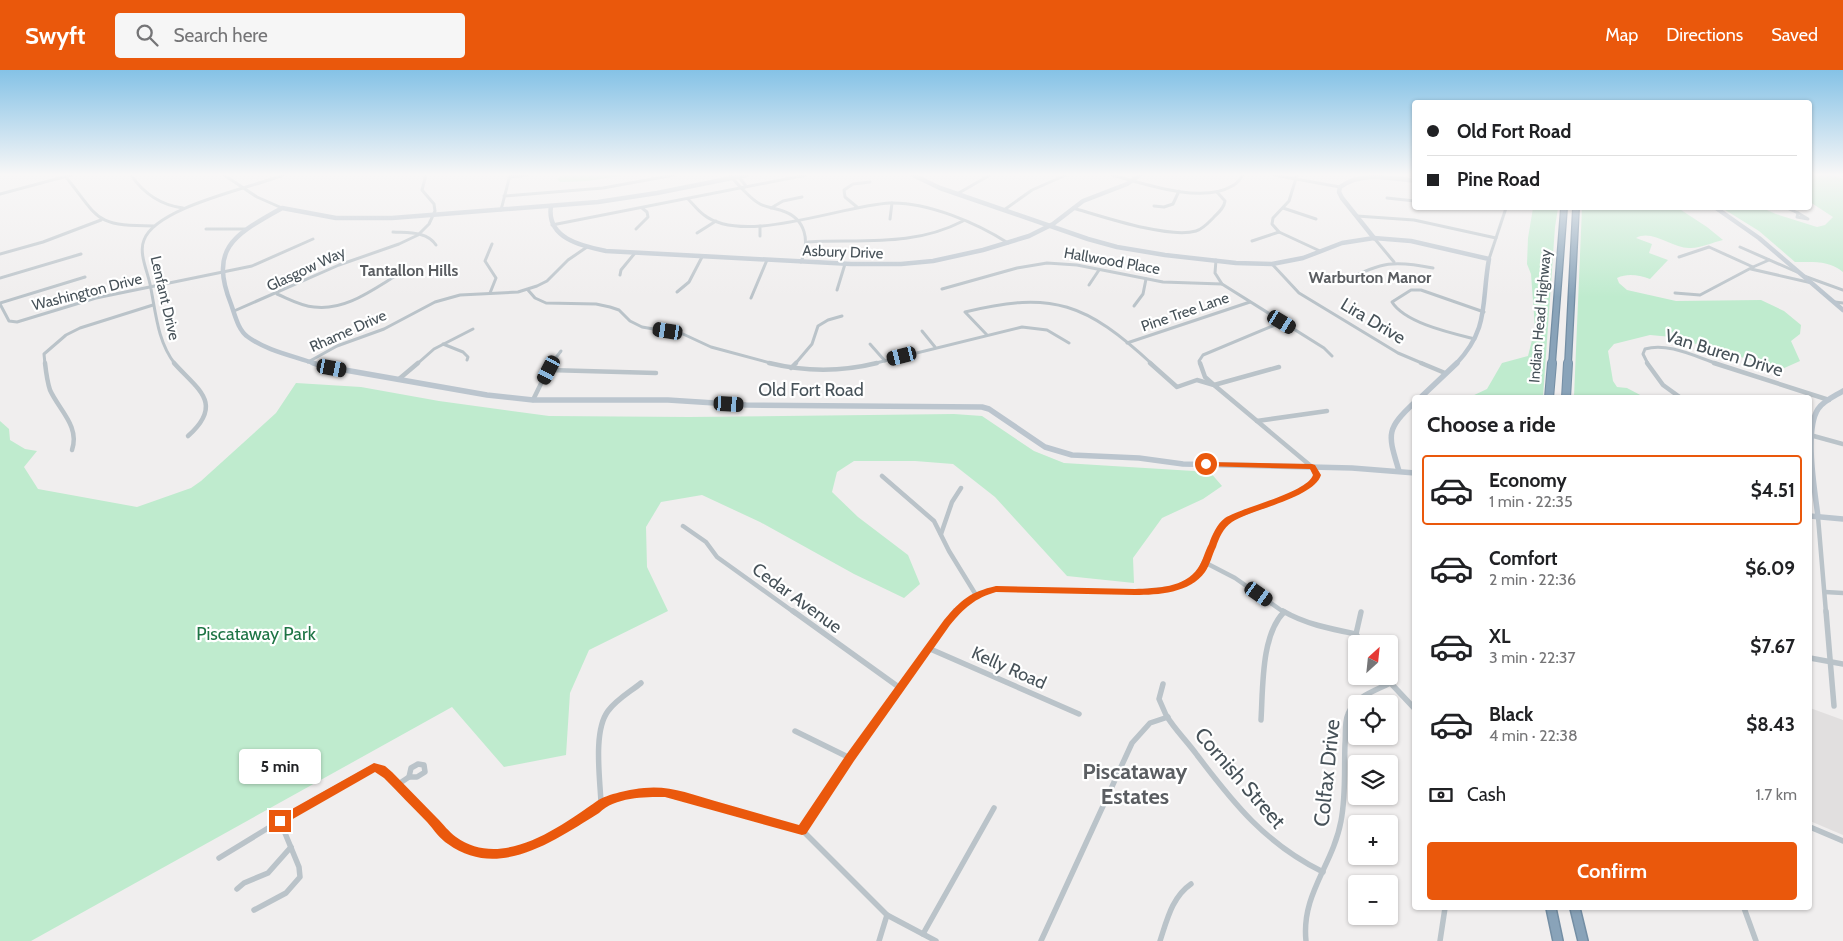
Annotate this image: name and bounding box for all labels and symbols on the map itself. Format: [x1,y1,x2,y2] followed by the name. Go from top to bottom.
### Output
[802,242,884,262] street label: Asbury Drive
[264,243,349,295] street label: Glasgow Way
[1063,244,1162,278] street label: Hallwood Place
[1525,248,1555,383] street label: Indian Head Highway
[147,254,183,342] street label: Lenfant Drive
[360,261,459,280] district label: Tantallon Hills
[1309,268,1432,287] district label: Warburton Manor
[30,270,144,314] street label: Washington Drive
[1139,288,1232,335] street label: Pine Tree Lane
[1337,293,1409,349] street label: Lira Drive
[307,306,389,356] street label: Rhame Drive
[1265,308,1298,336] car
[652,321,683,341] car
[1662,325,1786,381] street label: Van Buren Drive
[885,345,918,367] car
[535,353,562,387] car
[315,358,348,378] car
[758,379,864,401] street label: Old Fort Road
[713,396,744,412] car
[1195,453,1217,475] route start
[748,558,846,638] street label: Cedar Avenue
[1242,579,1275,609] car
[196,623,317,645] park label: Piscataway Park
[1348,635,1398,685] north arrow
[968,642,1050,694] street label: Kelly Road
[1308,718,1345,828] street label: Colfax Drive
[1190,722,1291,833] street label: Cornish Street
[239,748,321,784] callout: 5 min
[1083,758,1188,810] district label: Piscataway Estates
[269,810,291,832] route end

